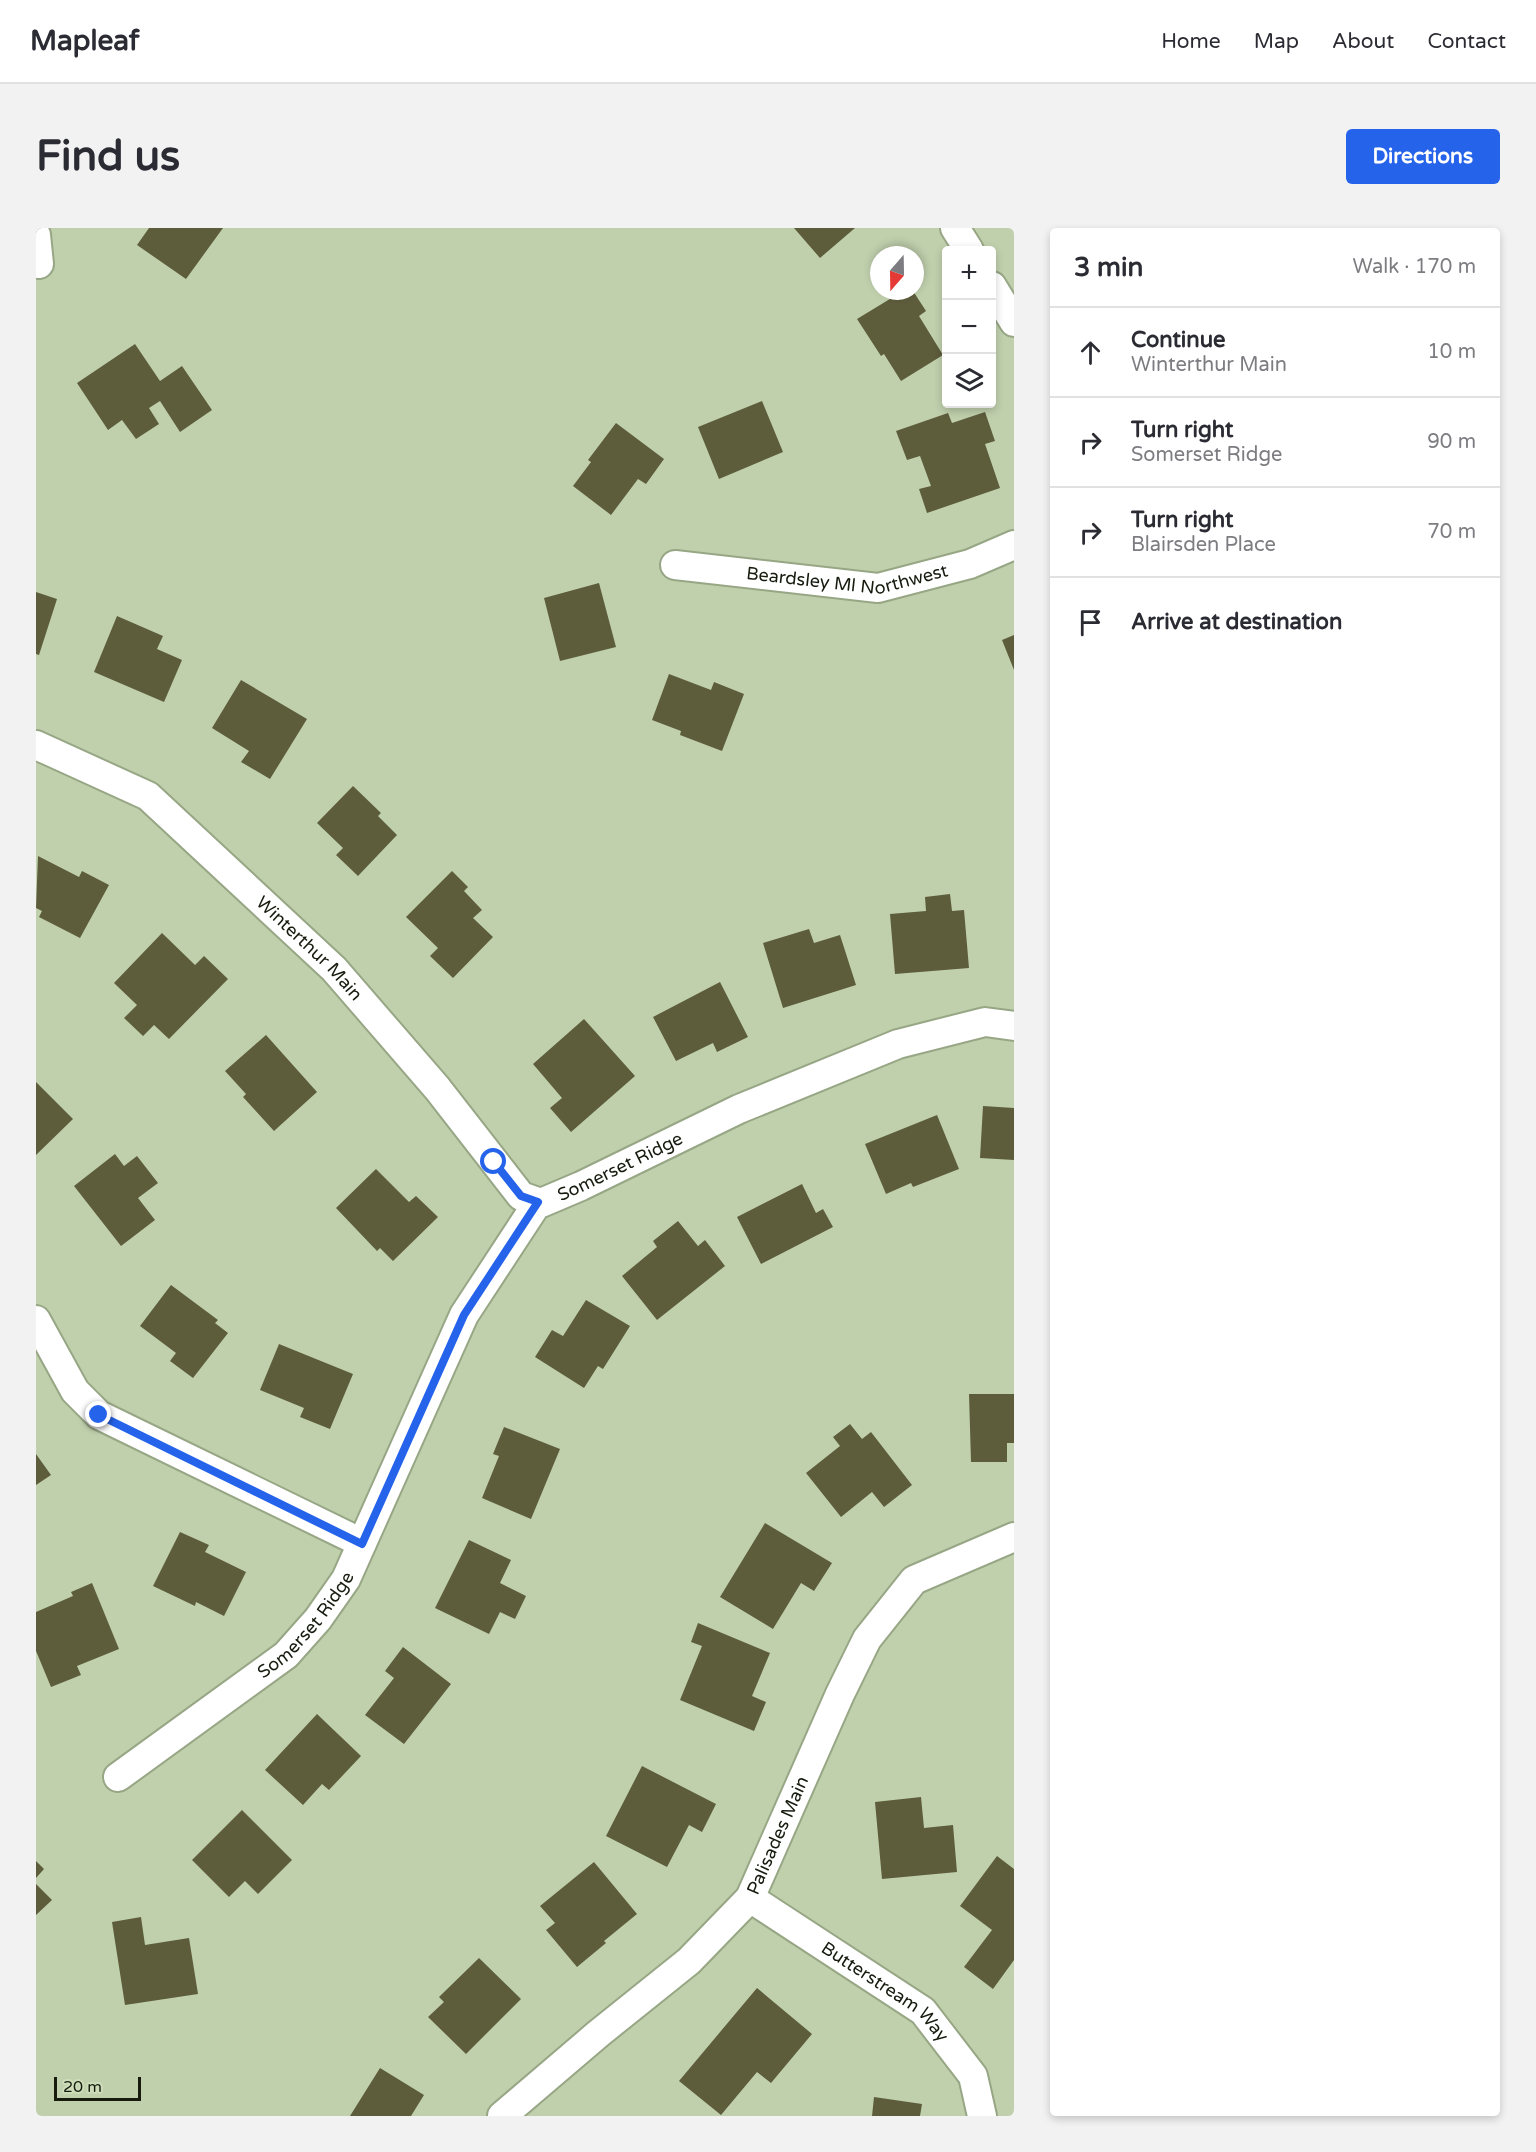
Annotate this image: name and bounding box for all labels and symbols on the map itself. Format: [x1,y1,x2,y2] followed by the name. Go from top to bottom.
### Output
[870,246,924,300] north arrow
[745,559,950,600] street label: Beardsley Ml Northwest
[252,891,367,1005] street label: Winterthur Main
[554,1127,686,1206] street label: Somerset Ridge
[480,1148,506,1174] route start
[85,1401,111,1427] route end
[253,1569,359,1683] street label: Somerset Ridge
[742,1773,813,1898] street label: Palisades Main
[817,1937,954,2046] street label: Butterstream Way
[54,2074,141,2102] scale bar

